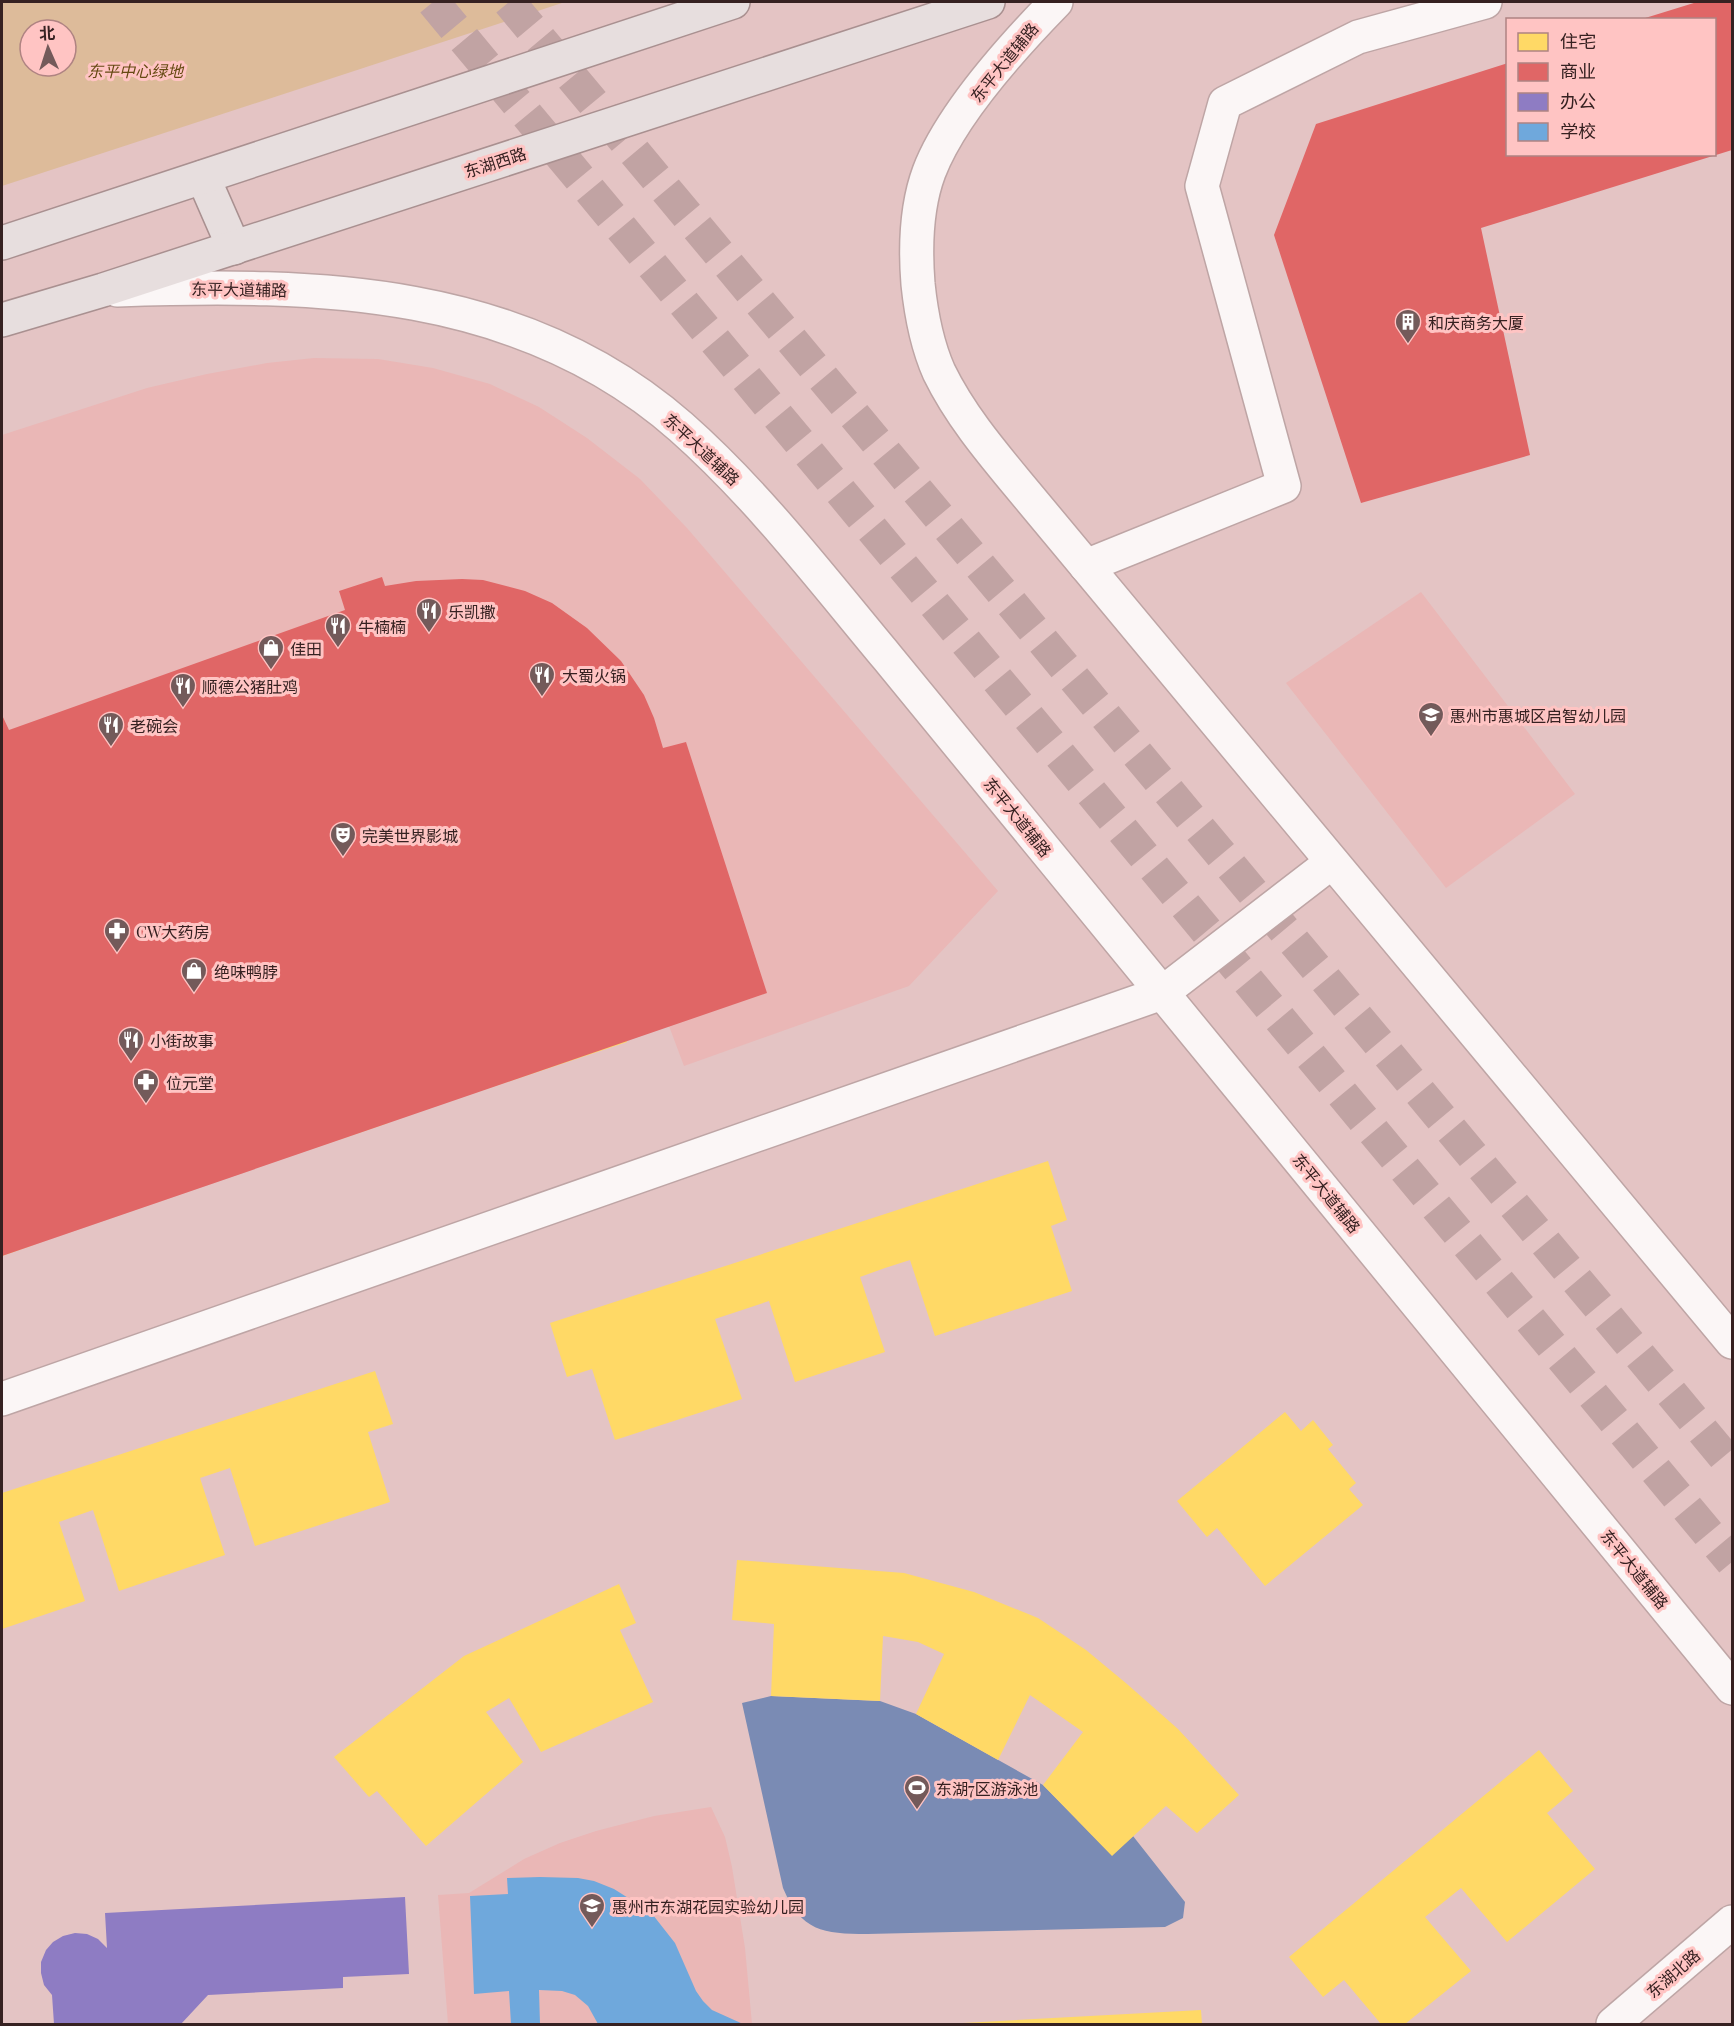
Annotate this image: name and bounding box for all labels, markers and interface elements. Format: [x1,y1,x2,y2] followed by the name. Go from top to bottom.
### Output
[18,18,78,78] north arrow
[966,18,1042,106] street label: 东平大道辅路
[1506,18,1716,156] legend
[39,22,56,43] text: 北
[1560,29,1596,53] text: 住宅
[1560,59,1596,83] text: 商业
[87,60,185,81] park label: 东平中心绿地
[1560,89,1596,113] text: 办公
[1560,119,1596,143] text: 学校
[461,142,529,182] street label: 东湖西路
[191,278,287,300] street label: 东平大道辅路
[1393,307,1423,345] building icon: 和庆商务大厦
[1428,312,1524,333] place label: 和庆商务大厦
[660,409,744,489] street label: 东平大道辅路
[414,596,444,634] restaurant icon: 乐凯撒
[448,601,496,622] place label: 乐凯撒
[323,611,353,649] restaurant icon: 牛楠楠
[358,616,406,637] place label: 牛楠楠
[256,633,286,671] shop icon: 佳田
[290,638,322,659] place label: 佳田
[527,660,557,698] restaurant icon: 大蜀火锅
[562,665,626,686] place label: 大蜀火锅
[168,671,198,709] restaurant icon: 顺德公猪肚鸡
[202,676,298,697] place label: 顺德公猪肚鸡
[1416,700,1446,738] school or university icon: 惠州市惠城区启智幼儿园
[1450,705,1626,726] place label: 惠州市惠城区启智幼儿园
[96,710,126,748] restaurant icon: 老碗会
[130,715,178,736] place label: 老碗会
[980,773,1056,861] street label: 东平大道辅路
[328,820,358,858] theatre icon: 完美世界影城
[362,825,458,846] place label: 完美世界影城
[102,916,132,954] pharmacy icon: CW大药房
[136,921,210,942] place label: CW大药房
[179,956,209,994] shop icon: 绝味鸭脖
[214,961,278,982] place label: 绝味鸭脖
[116,1025,146,1063] restaurant icon: 小街故事
[150,1030,214,1051] place label: 小街故事
[131,1067,161,1105] pharmacy icon: 位元堂
[166,1072,214,1093] place label: 位元堂
[1289,1149,1365,1237] street label: 东平大道辅路
[1597,1525,1673,1613] street label: 东平大道辅路
[902,1773,932,1811] sports icon: 东湖7区游泳池
[936,1778,1039,1799] place label: 东湖7区游泳池
[577,1891,607,1929] school or university icon: 惠州市东湖花园实验幼儿园
[612,1896,804,1917] place label: 惠州市东湖花园实验幼儿园
[1642,1944,1704,2002] street label: 东湖北路

